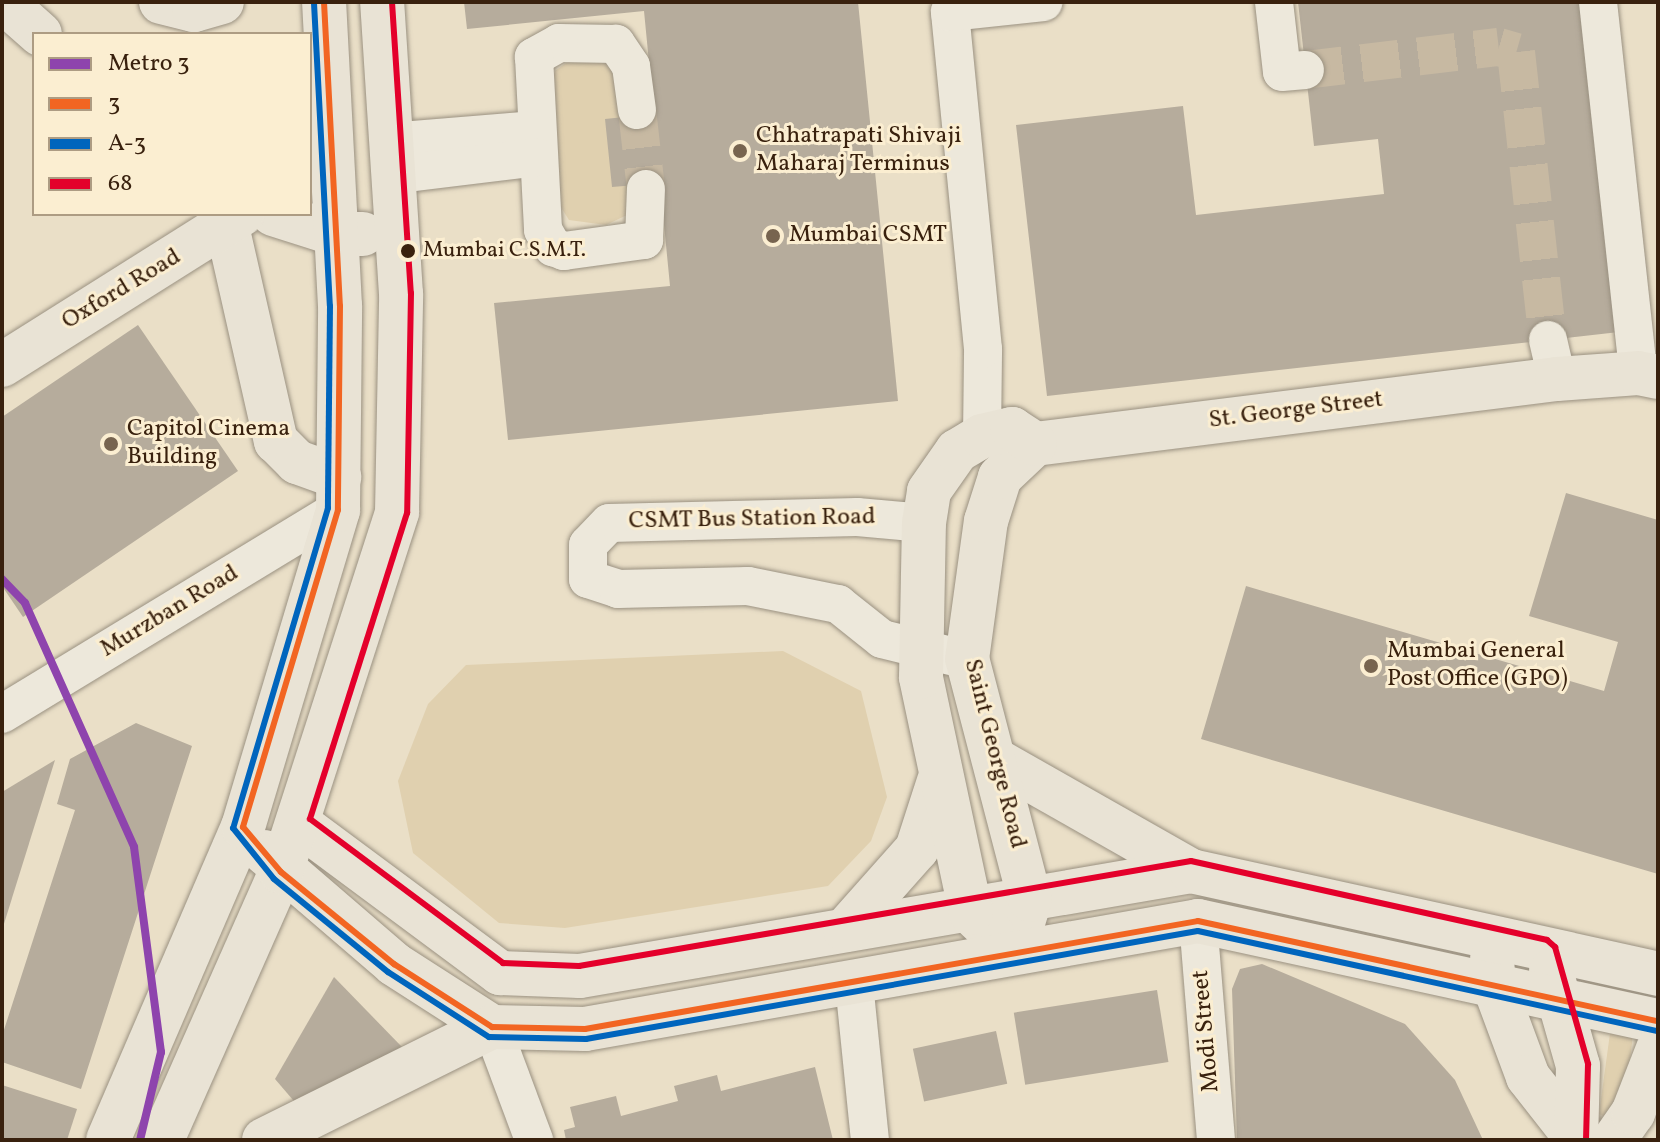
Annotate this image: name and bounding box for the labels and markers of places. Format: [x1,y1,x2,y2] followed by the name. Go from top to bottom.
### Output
[756,123,962,179] place label: Chhatrapati Shivaji Maharaj Terminus
[731,142,749,160] marker: Chhatrapati Shivaji Maharaj Terminus
[789,222,947,250] place label: Mumbai CSMT
[764,227,782,245] marker: Mumbai CSMT
[423,238,586,264] place label: Mumbai C.S.M.T.
[400,243,416,259] marker: Mumbai C.S.M.T.
[127,416,290,472] place label: Capitol Cinema Building
[102,435,120,453] marker: Capitol Cinema Building
[1387,638,1568,694] place label: Mumbai General Post Office (GPO)
[1362,657,1380,675] marker: Mumbai General Post Office (GPO)

